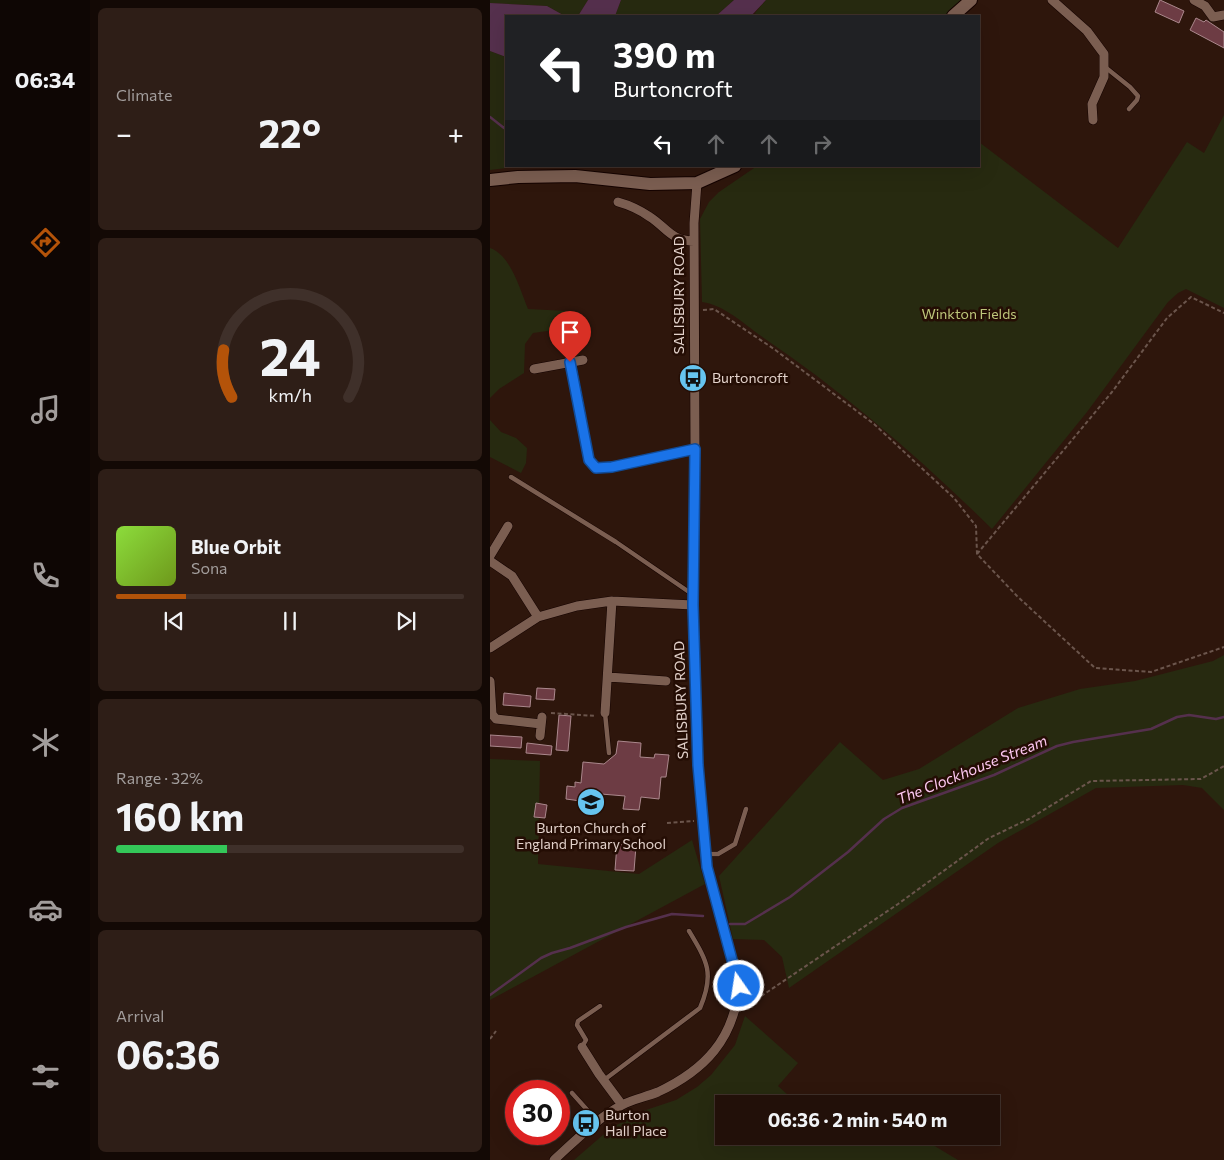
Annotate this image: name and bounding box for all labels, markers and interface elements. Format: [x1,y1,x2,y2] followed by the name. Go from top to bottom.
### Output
[613,32,715,75] text: 390 m
[530,35,595,100] icon: left
[15,66,75,93] text: 06:34
[613,75,733,102] text: Burtoncroft
[116,85,172,104] text: Climate
[258,109,321,156] text: 22°
[116,116,132,150] text: −
[448,116,464,150] text: +
[649,130,677,158] icon: left
[702,130,730,158] icon: ahead
[755,130,783,158] icon: ahead
[808,130,836,158] icon: right
[28,225,63,260] icon: directions
[670,236,687,354] street label: SALISBURY ROAD
[921,305,1017,322] park label: Winkton Fields
[549,311,591,362] pin
[556,318,584,346] icon: arrive
[260,323,320,387] text: 24
[678,363,708,393] bus stop icon: Burtoncroft
[712,369,789,386] place label: Burtoncroft
[268,384,312,406] text: km/h
[28,392,63,427] icon: music
[191,535,281,558] text: Blue Orbit
[28,558,63,593] icon: phone
[191,558,227,577] text: Sona
[160,607,188,635] icon: previous
[276,607,304,635] icon: pause
[392,607,420,635] icon: next
[670,641,691,759] street label: SALISBURY ROAD
[28,725,63,760] icon: climate
[894,731,1049,807] water label: The Clockhouse Stream
[116,768,203,787] text: Range · 32%
[576,787,606,817] school or university icon: Burton Church of England Primary School
[116,792,244,839] text: 160 km
[516,819,666,852] place label: Burton Church of England Primary School
[28,892,63,927] icon: car
[712,959,764,1011] position arrow
[116,1006,164,1025] text: Arrival
[116,1030,220,1077] text: 06:36
[28,1059,63,1094] icon: filters
[505,1080,570,1145] speed limit sign: 30
[605,1106,667,1139] place label: Burton Hall Place
[571,1108,601,1138] bus stop icon: Burton Hall Place
[768,1108,947,1131] text: 06:36 · 2 min · 540 m

